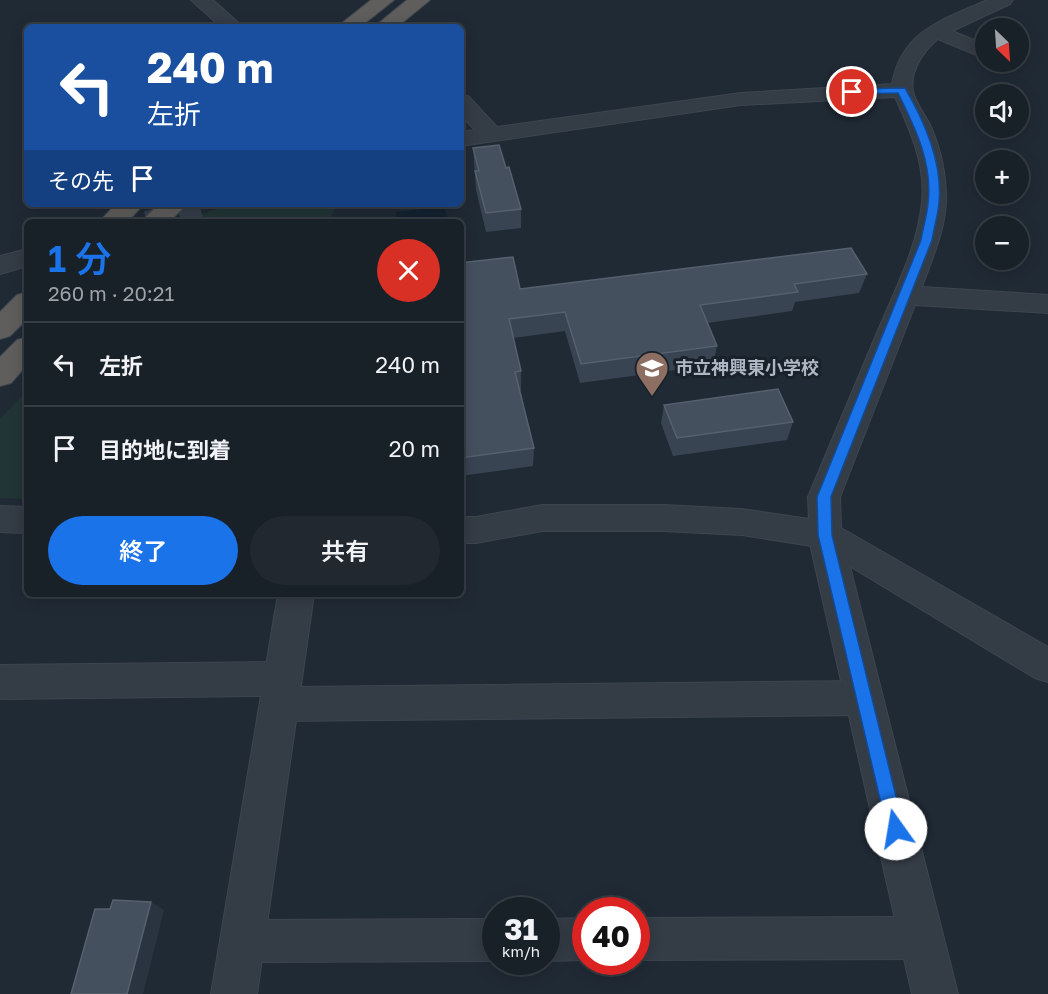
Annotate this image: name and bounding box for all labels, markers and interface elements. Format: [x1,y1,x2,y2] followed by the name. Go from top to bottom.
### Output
[975,18,1029,72] north arrow
[975,18,1029,270] map controls
[147,42,273,92] text: 240 m
[48,48,126,126] icon: left
[826,66,877,117] pin
[835,75,868,108] icon: arrive
[975,84,1029,138] button: sound
[147,98,201,130] text: 左折
[975,150,1029,204] button: +
[126,162,159,195] icon: arrive
[48,167,114,194] text: その先
[975,216,1029,270] button: −
[48,237,111,280] text: 1 分
[377,239,440,302] button: close
[48,281,174,305] text: 260 m · 20:21
[48,348,81,381] icon: left
[634,350,670,397] school or university icon: 市立神興東小学校
[375,351,440,378] text: 240 m
[99,352,143,379] text: 左折
[675,356,819,378] place label: 市立神興東小学校
[48,432,81,465] icon: arrive
[389,435,440,462] text: 20 m
[99,436,231,463] text: 目的地に到着
[48,516,238,585] button: 終了
[250,516,440,585] button: 共有
[864,797,928,861] position arrow
[572,897,650,975] speed limit sign: 40
[504,911,538,947] text: 31
[502,942,540,960] text: km/h

